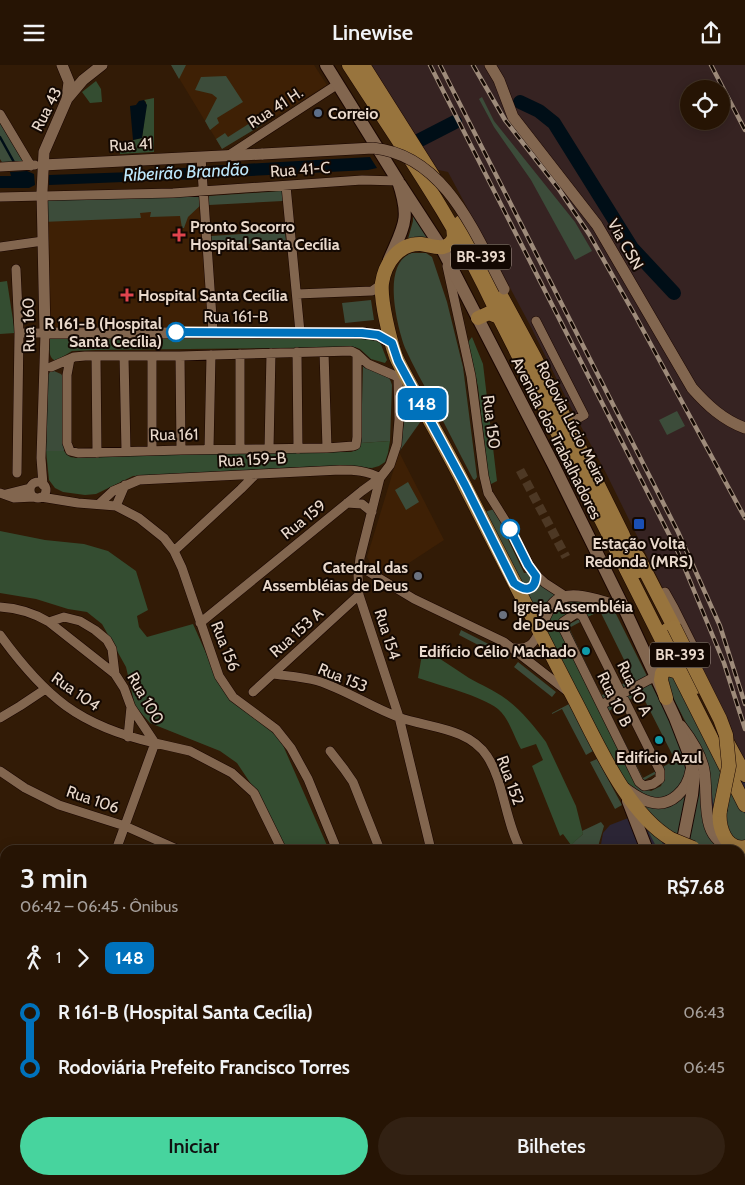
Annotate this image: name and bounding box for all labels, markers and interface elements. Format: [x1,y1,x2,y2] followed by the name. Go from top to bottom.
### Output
[20,19,48,47] icon: menu
[332,19,413,46] text: Linewise
[697,19,725,47] icon: share
[680,80,730,130] map controls
[680,80,730,130] button: locate
[244,83,306,132] street label: Rua 41 H.
[27,84,66,134] street label: Rua 43
[328,104,378,123] place label: Correio
[312,107,324,119] marker: Correio
[109,134,153,155] street label: Rua 41
[123,158,249,186] water label: Ribeirão Brandão
[269,158,331,181] street label: Rua 41-C
[603,215,648,273] street label: Via CSN
[190,217,340,254] place label: Pronto Socorro Hospital Santa Cecília
[172,228,186,242] marker: Pronto Socorro Hospital Santa Cecília
[451,245,511,269] road number: BR-393
[138,286,288,305] place label: Hospital Santa Cecília
[120,288,134,302] marker: Hospital Santa Cecília
[19,298,38,352] street label: Rua 160
[204,307,269,326] street label: Rua 161-B
[44,314,162,351] place label: R 161-B (Hospital Santa Cecília)
[166,322,186,342] marker: R 161-B (Hospital Santa Cecília)
[507,354,606,523] street label: Avenida dos Trabalhadores
[533,358,611,487] street label: Rodovia Lúcio Meira
[393,388,451,420] line badge: 148
[408,393,436,415] text: 148
[479,394,504,450] street label: Rua 150
[150,425,198,444] street label: Rua 161
[217,448,287,471] street label: Rua 159-B
[277,496,330,543] street label: Rua 159
[632,517,646,531] marker: Estação Volta Redonda (MRS)
[500,519,520,539] unlabelled marker
[585,534,693,571] place label: Estação Volta Redonda (MRS)
[262,558,408,595] place label: Catedral das Assembléias de Deus
[412,570,424,582] marker: Catedral das Assembléias de Deus
[513,597,633,634] place label: Igreja Assembléia de Deus
[266,603,327,661] street label: Rua 153 A
[370,606,405,662] street label: Rua 154
[497,609,509,621] marker: Igreja Assembléia de Deus
[207,618,244,674] street label: Rua 156
[419,642,576,661] place label: Edifício Célio Machado
[650,643,710,667] road number: BR-393
[580,645,592,657] marker: Edifício Célio Machado
[613,658,656,719] street label: Rua 10 A
[315,659,370,696] street label: Rua 153
[48,668,104,715] street label: Rua 104
[123,669,168,728] street label: Rua 100
[593,669,636,730] street label: Rua 10 B
[653,734,665,746] marker: Edifício Azul
[616,748,702,767] place label: Edifício Azul
[493,753,528,808] street label: Rua 152
[64,782,122,817] street label: Rua 106
[20,861,88,895] text: 3 min
[667,876,725,899] text: R$7.68
[20,897,178,916] text: 06:42 – 06:45 · Ônibus
[20,944,48,972] icon: walk
[69,944,97,972] icon: forward
[115,947,144,969] text: 148
[56,948,61,967] text: 1
[58,1001,313,1024] text: R 161-B (Hospital Santa Cecília)
[684,1003,725,1022] text: 06:43
[58,1056,350,1079] text: Rodoviária Prefeito Francisco Torres
[684,1058,725,1077] text: 06:45
[20,1117,368,1175] button: Iniciar
[378,1117,725,1175] button: Bilhetes

